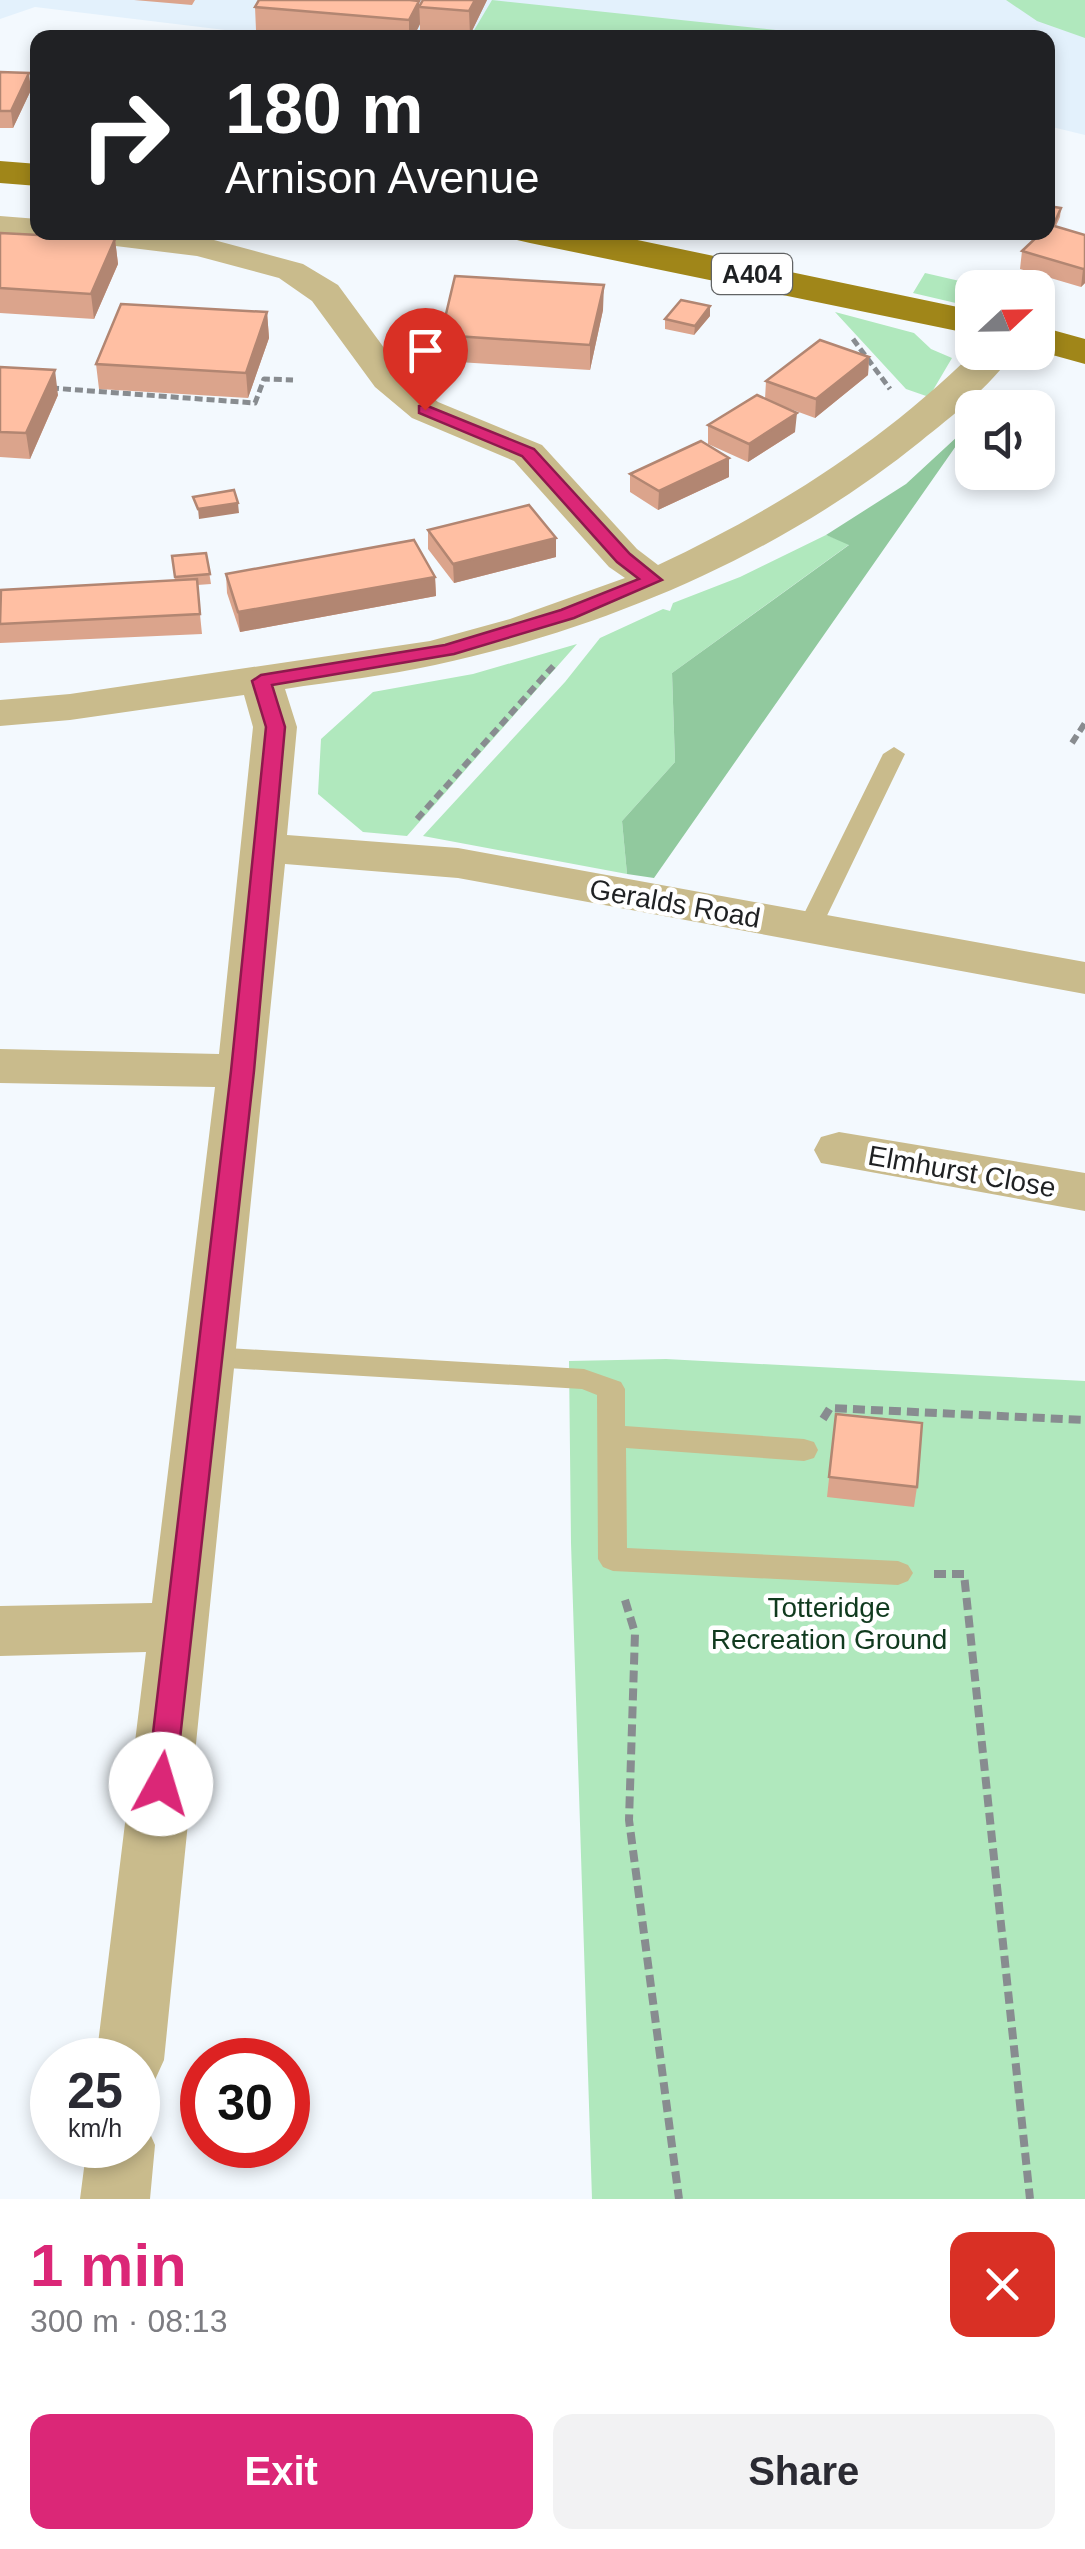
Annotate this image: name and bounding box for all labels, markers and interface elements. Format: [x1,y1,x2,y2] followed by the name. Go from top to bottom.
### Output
[60,70,190,200] icon: right
[225,70,423,148] text: 180 m
[225,152,539,203] text: Arnison Avenue
[712,254,792,294] road number: A404
[955,270,1055,370] north arrow
[955,270,1055,490] map controls
[383,308,468,411] pin
[398,323,453,378] icon: arrive
[955,390,1055,490] button: sound
[587,873,763,934] street label: Geralds Road
[866,1140,1058,1203] street label: Elmhurst Close
[711,1592,947,1655] park label: Totteridge Recreation Ground
[109,1732,213,1836] position arrow
[180,2038,310,2168] speed limit sign: 30
[67,2063,123,2119] text: 25
[68,2114,122,2142] text: km/h
[30,2232,187,2299] text: 1 min
[950,2232,1055,2337] button: close
[30,2303,227,2339] text: 300 m · 08:13
[30,2414,533,2529] button: Exit
[553,2414,1055,2529] button: Share

